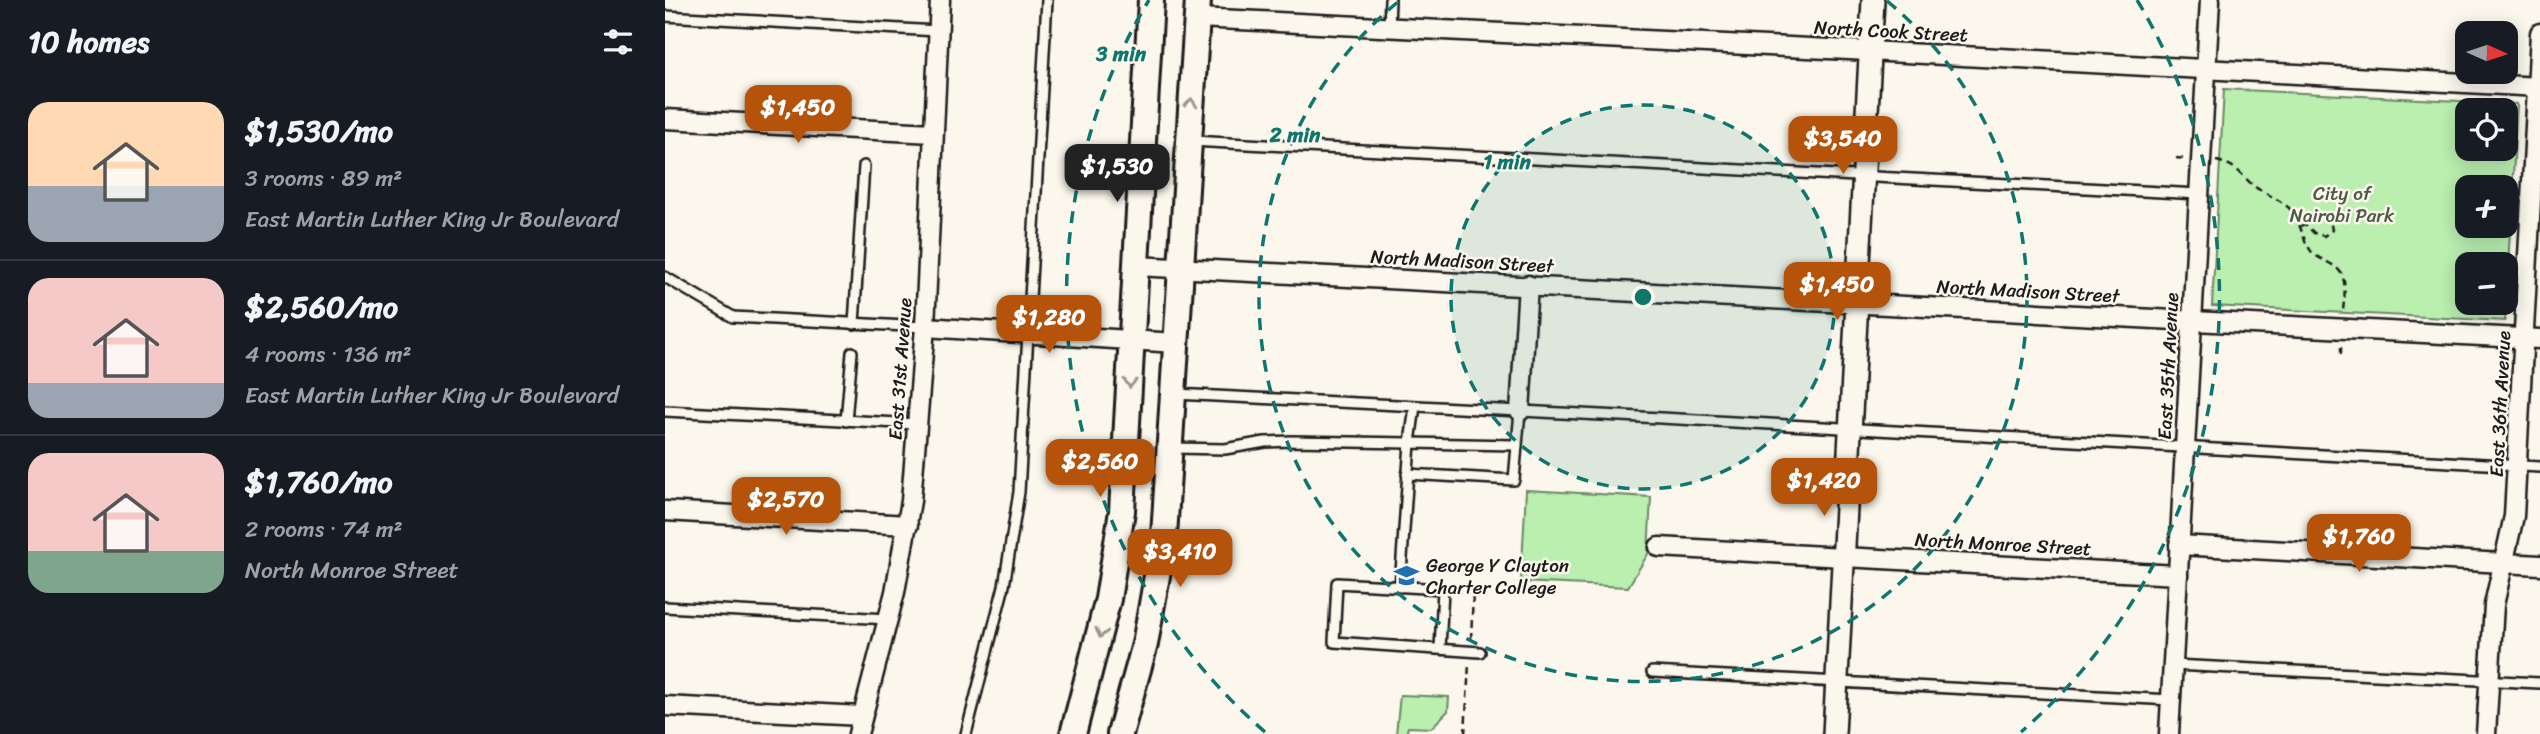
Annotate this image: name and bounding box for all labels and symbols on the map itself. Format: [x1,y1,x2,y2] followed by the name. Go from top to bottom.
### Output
[1813,10,1969,52] street label: North Cook Street
[2455,21,2518,84] north arrow
[1095,35,1147,73] text: 3 min
[741,86,855,145] pin: $1,450
[1184,98,1199,109] one-way arrow
[1269,116,1321,154] text: 2 min
[1786,116,1900,176] pin: $3,540
[1483,143,1532,181] text: 1 min
[1060,144,1174,204] pin: $1,530
[2290,177,2395,232] park label: City of Nairobi Park
[1370,240,1556,282] street label: North Madison Street
[1780,262,1894,322] pin: $1,450
[1936,270,2122,312] street label: North Madison Street
[1631,285,1655,309] centre of rings
[2148,292,2188,440] street label: East 35th Avenue
[992,296,1106,355] pin: $1,280
[879,297,921,441] street label: East 31st Avenue
[2480,330,2520,478] street label: East 36th Avenue
[1123,378,1138,389] one-way arrow
[1043,440,1157,499] pin: $2,560
[1767,458,1881,518] pin: $1,420
[729,477,843,537] pin: $2,570
[2302,514,2416,574] pin: $1,760
[1914,523,2092,565] street label: North Monroe Street
[1123,530,1237,589] pin: $3,410
[1426,549,1569,604] place label: George Y Clayton Charter College
[1392,562,1420,590] school or university icon: George Y Clayton Charter College
[1095,627,1109,639] one-way arrow

